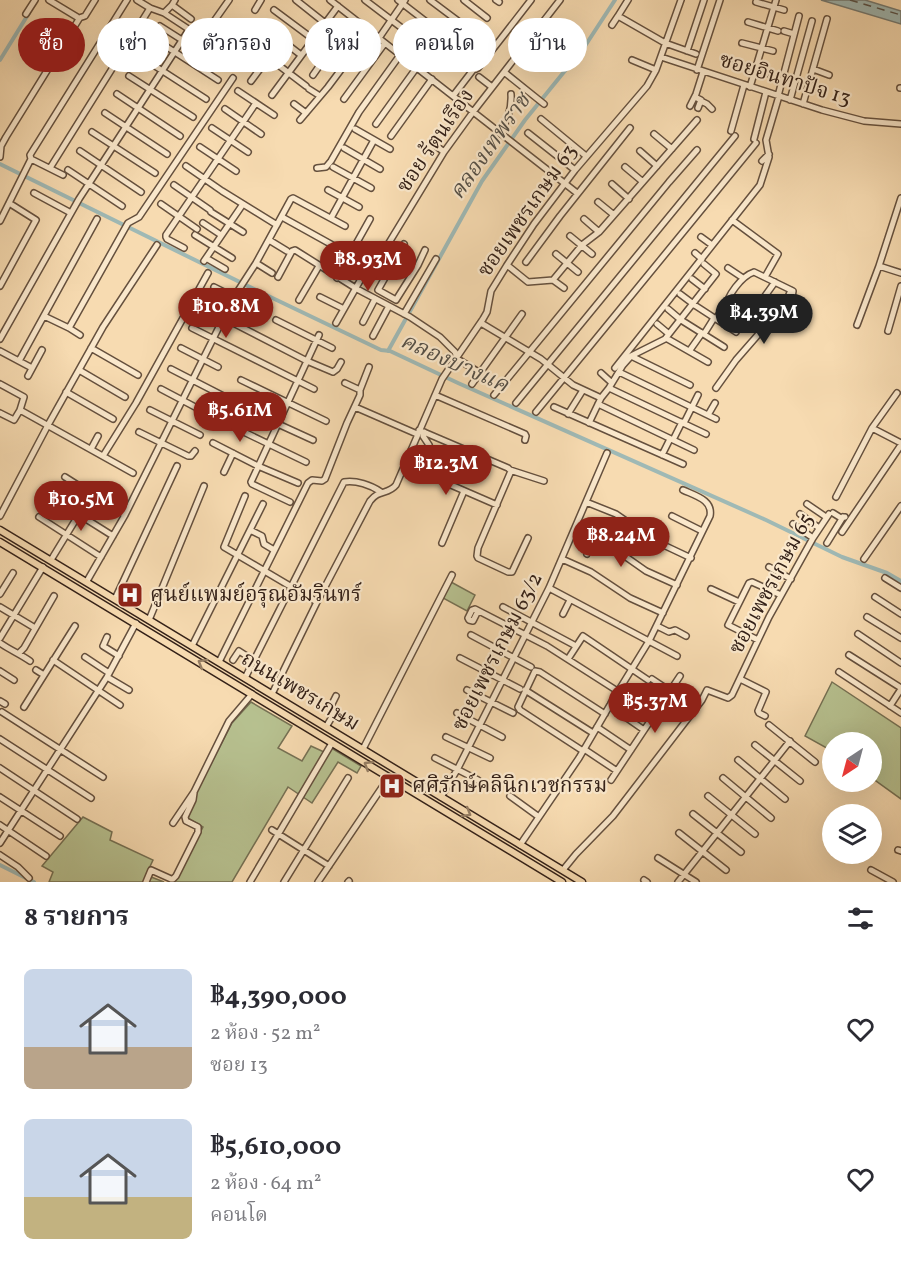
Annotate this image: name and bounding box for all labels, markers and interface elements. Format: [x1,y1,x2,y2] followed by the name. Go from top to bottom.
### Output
[18,18,85,72] chip: ซื้อ
[97,18,169,72] chip: เช่า
[181,18,293,72] chip: ตัวกรอง
[305,18,381,72] chip: ใหม่
[393,18,496,72] chip: คอนโด
[508,18,587,72] chip: บ้าน
[716,46,854,114] street label: ซอยอินทาปัจ 13
[390,83,482,199] street label: ซอย ร้ตนเรึอง
[443,86,540,206] water label: คลองเทพราช
[471,139,585,283] street label: ซอยเพชรเกษม 63
[319,241,417,292] pin: ฿8.93M
[334,246,402,274] text: ฿8.93M
[177,288,275,339] pin: ฿10.8M
[192,293,260,321] text: ฿10.8M
[715,294,813,345] pin: ฿4.39M
[730,299,798,327] text: ฿4.39M
[395,326,514,402] water label: คลองบางแค
[191,392,289,443] pin: ฿5.61M
[208,397,272,425] text: ฿5.61M
[397,445,495,496] pin: ฿12.3M
[414,450,478,478] text: ฿12.3M
[32,481,130,532] pin: ฿10.5M
[48,486,114,514] text: ฿10.5M
[723,509,821,659] street label: ซอยเพชรเกษม 65
[572,517,670,568] pin: ฿8.24M
[587,522,656,550] text: ฿8.24M
[446,568,550,736] street label: ซอยเพชรเกษม 63/2
[115,580,145,610] hospital icon: ศูนย์แพมย์อรุณอัมรินทร์
[150,581,363,610] place label: ศูนย์แพมย์อรุณอัมรินทร์
[235,645,365,739] street label: ถนนเพชรเกษม
[198,659,208,671] one-way arrow
[606,683,704,734] pin: ฿5.37M
[622,688,688,716] text: ฿5.37M
[822,732,882,792] north arrow
[822,732,882,864] map controls
[364,760,374,772] one-way arrow
[377,771,407,801] hospital icon: ศศิรักษ์คลินิกเวชกรรม
[412,772,607,801] place label: ศศิรักษ์คลินิกเวชกรรม
[822,804,882,864] button: layers
[461,805,471,817] one-way arrow
[24,900,129,936] text: 8 รายการ
[844,902,877,935] icon: filters
[210,979,347,1015] text: ฿4,390,000
[72,993,144,1065] icon: home
[844,1013,877,1046] icon: heart
[210,1020,320,1048] text: 2 ห้อง · 52 m²
[210,1052,268,1080] text: ซอย 13
[210,1129,341,1165] text: ฿5,610,000
[72,1143,144,1215] icon: home
[844,1163,877,1196] icon: heart
[210,1170,321,1198] text: 2 ห้อง · 64 m²
[210,1202,268,1230] text: คอนโด

